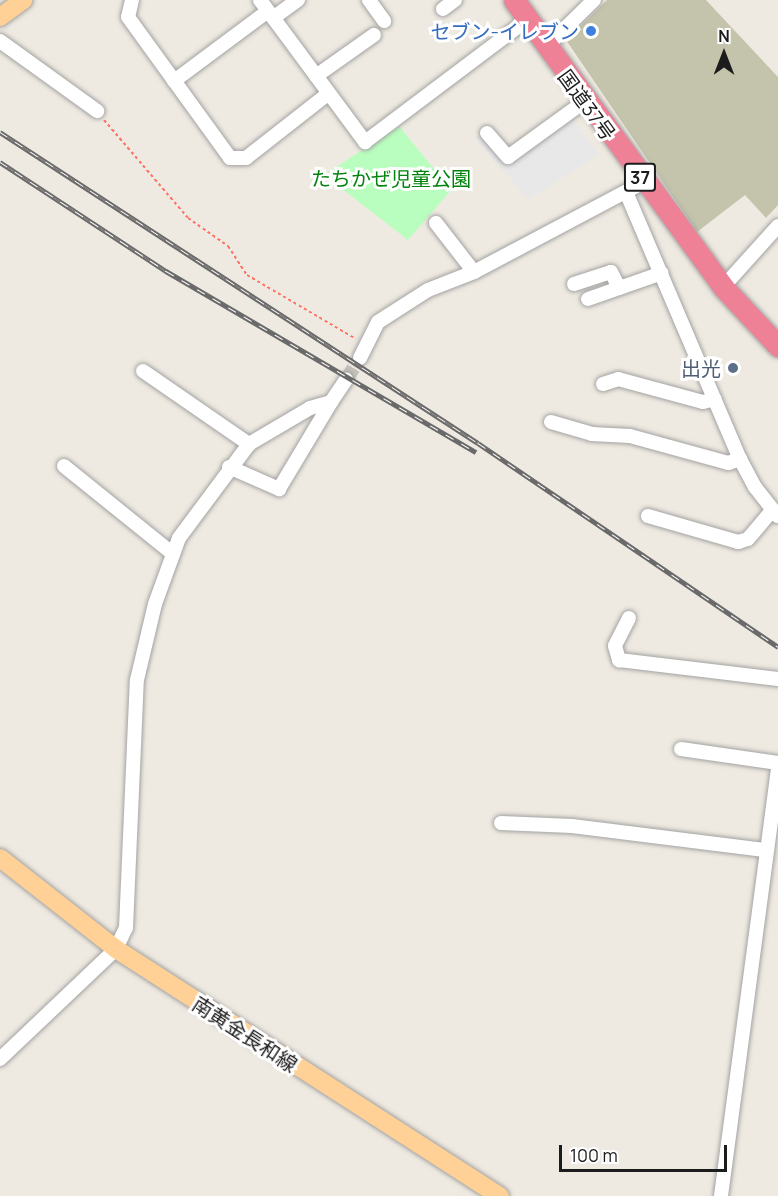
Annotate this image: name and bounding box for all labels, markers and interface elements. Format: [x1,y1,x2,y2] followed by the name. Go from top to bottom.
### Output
[431,19,579,43] place label: セブン-イレブン
[584,24,598,38] marker: セブン-イレブン
[694,24,754,84] north arrow
[718,25,730,47] text: N
[553,65,621,145] street label: 国道37号
[624,162,656,192] road number: 37
[311,166,471,190] park label: たちかぜ児童公園
[681,356,721,380] place label: 出光
[726,361,740,375] marker: 出光
[188,991,302,1077] street label: 南黄金長和線
[562,1133,730,1171] scale bar
[570,1143,618,1167] text: 100 m

